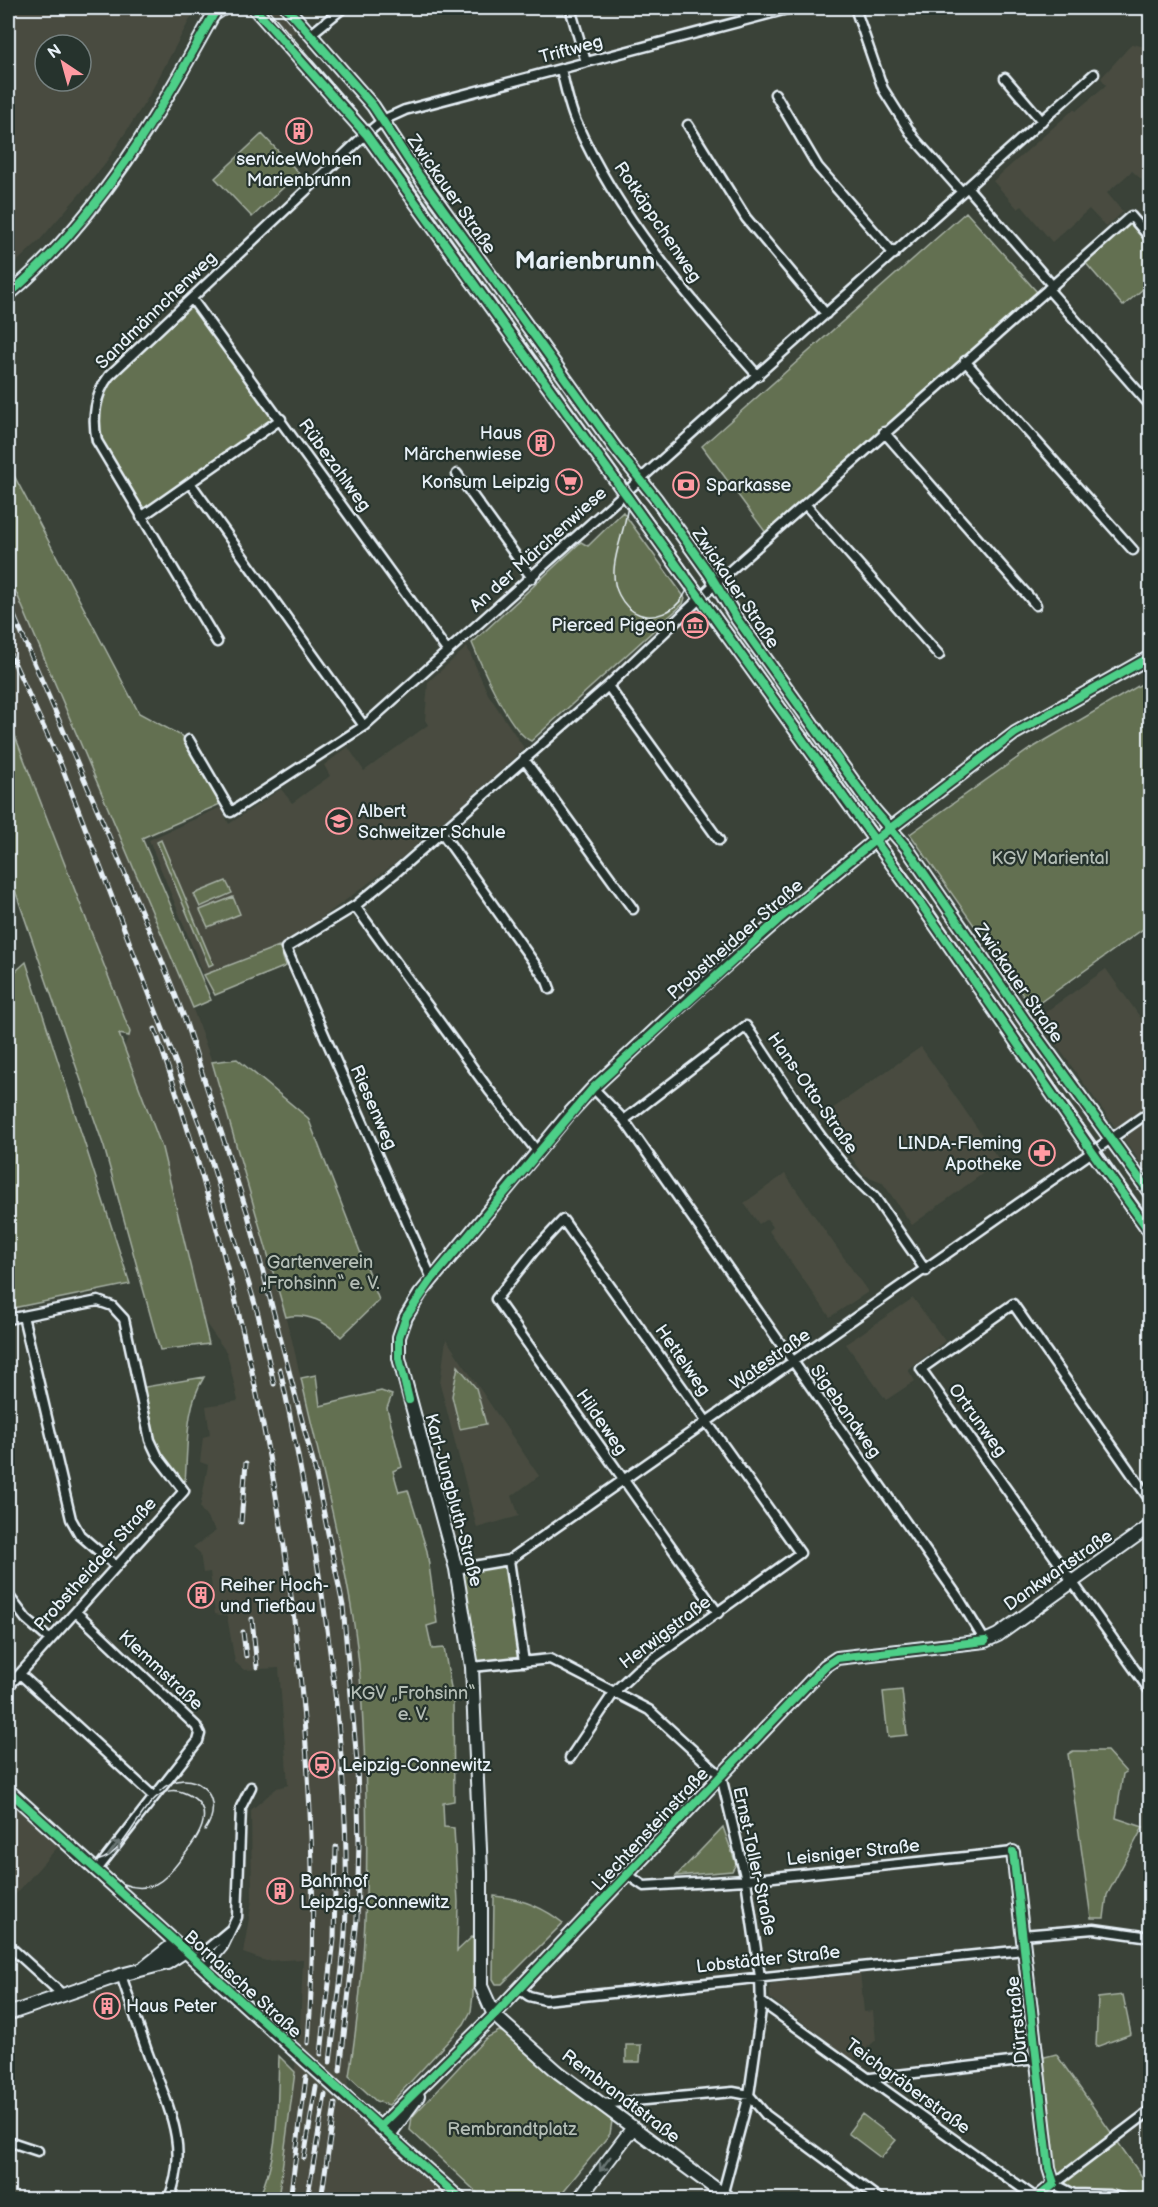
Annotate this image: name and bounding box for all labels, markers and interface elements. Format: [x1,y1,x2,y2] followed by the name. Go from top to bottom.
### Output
[537,31,605,68] street label: Triftweg
[33,33,93,93] north arrow
[45,41,66,63] text: N
[284,116,314,146] building icon: serviceWohnen Marienbrunn
[402,130,501,258] street label: Zwickauer Straße
[236,149,362,191] place label: serviceWohnen Marienbrunn
[609,158,706,287] street label: Rotkäppchenweg
[91,247,221,374] street label: Sandmännchenweg
[515,247,655,276] district label: Marienbrunn
[294,415,375,516] street label: Rübezahlweg
[403,423,522,465] place label: Haus Märchenwiese
[526,428,556,458] building icon: Haus Märchenwiese
[554,467,584,497] supermarket icon: Konsum Leipzig
[671,470,701,500] bank icon: Sparkasse
[421,472,550,493] place label: Konsum Leipzig
[706,475,792,496] place label: Sparkasse
[466,482,611,616] street label: An der Märchenwiese
[687,523,784,653] street label: Zwickauer Straße
[680,610,710,640] museum icon: Pierced Pigeon
[551,615,676,636] place label: Pierced Pigeon
[358,801,506,843] place label: Albert Schweitzer Schule
[324,806,354,836] school or university icon: Albert Schweitzer Schule
[991,848,1109,869] park label: KGV Mariental
[663,875,808,1004] street label: Probstheidaer Straße
[969,919,1068,1047] street label: Zwickauer Straße
[763,1028,863,1158] street label: Hans-Otto-Straße
[346,1062,401,1153] street label: Riesenweg
[897,1133,1022,1175] place label: LINDA-Fleming Apotheke
[1027,1138,1057,1168] pharmacy icon: LINDA-Fleming Apotheke
[260,1252,380,1294] park label: Gartenverein „Frohsinn“ e. V.
[650,1321,715,1400] street label: Hettelweg
[726,1324,815,1395] street label: Watestraße
[806,1360,886,1462] street label: Sigebandweg
[944,1380,1011,1461] street label: Ortrunweg
[571,1385,632,1459] street label: Hildeweg
[420,1411,487,1589] street label: Karl-Jungbluth-Straße
[30,1493,161,1636] street label: Probstheidaer Straße
[1000,1525,1117,1616] street label: Dankwartstraße
[220,1575,329,1617] place label: Reiher Hoch- und Tiefbau
[186,1580,216,1610] building icon: Reiher Hoch- und Tiefbau
[616,1591,715,1673] street label: Herwigstraße
[114,1626,207,1715] street label: Klemmstraße
[350,1683,476,1725] park label: KGV „Frohsinn“ e. V.
[307,1750,337,1780] station icon: Leipzig-Connewitz
[342,1755,492,1776] place label: Leipzig-Connewitz
[588,1763,713,1895] street label: Liechtensteinstraße
[728,1785,781,1938] street label: Ernst-Toller-Straße
[786,1835,921,1870] street label: Leisniger Straße
[107,1841,120,1857] one-way arrow
[300,1871,450,1913] place label: Bahnhof Leipzig-Connewitz
[265,1876,295,1906] building icon: Bahnhof Leipzig-Connewitz
[180,1926,306,2043] street label: Bornaische Straße
[695,1941,841,1978] street label: Lobstädter Straße
[1002,1975,1033,2065] street label: Dürrstraße
[92,1991,122,2021] building icon: Haus Peter
[126,1996,217,2017] place label: Haus Peter
[841,2034,974,2139] street label: Teichgräberstraße
[558,2045,684,2148] street label: Rembrandtstraße
[447,2119,577,2140] park label: Rembrandtplatz
[599,2156,612,2172] one-way arrow

